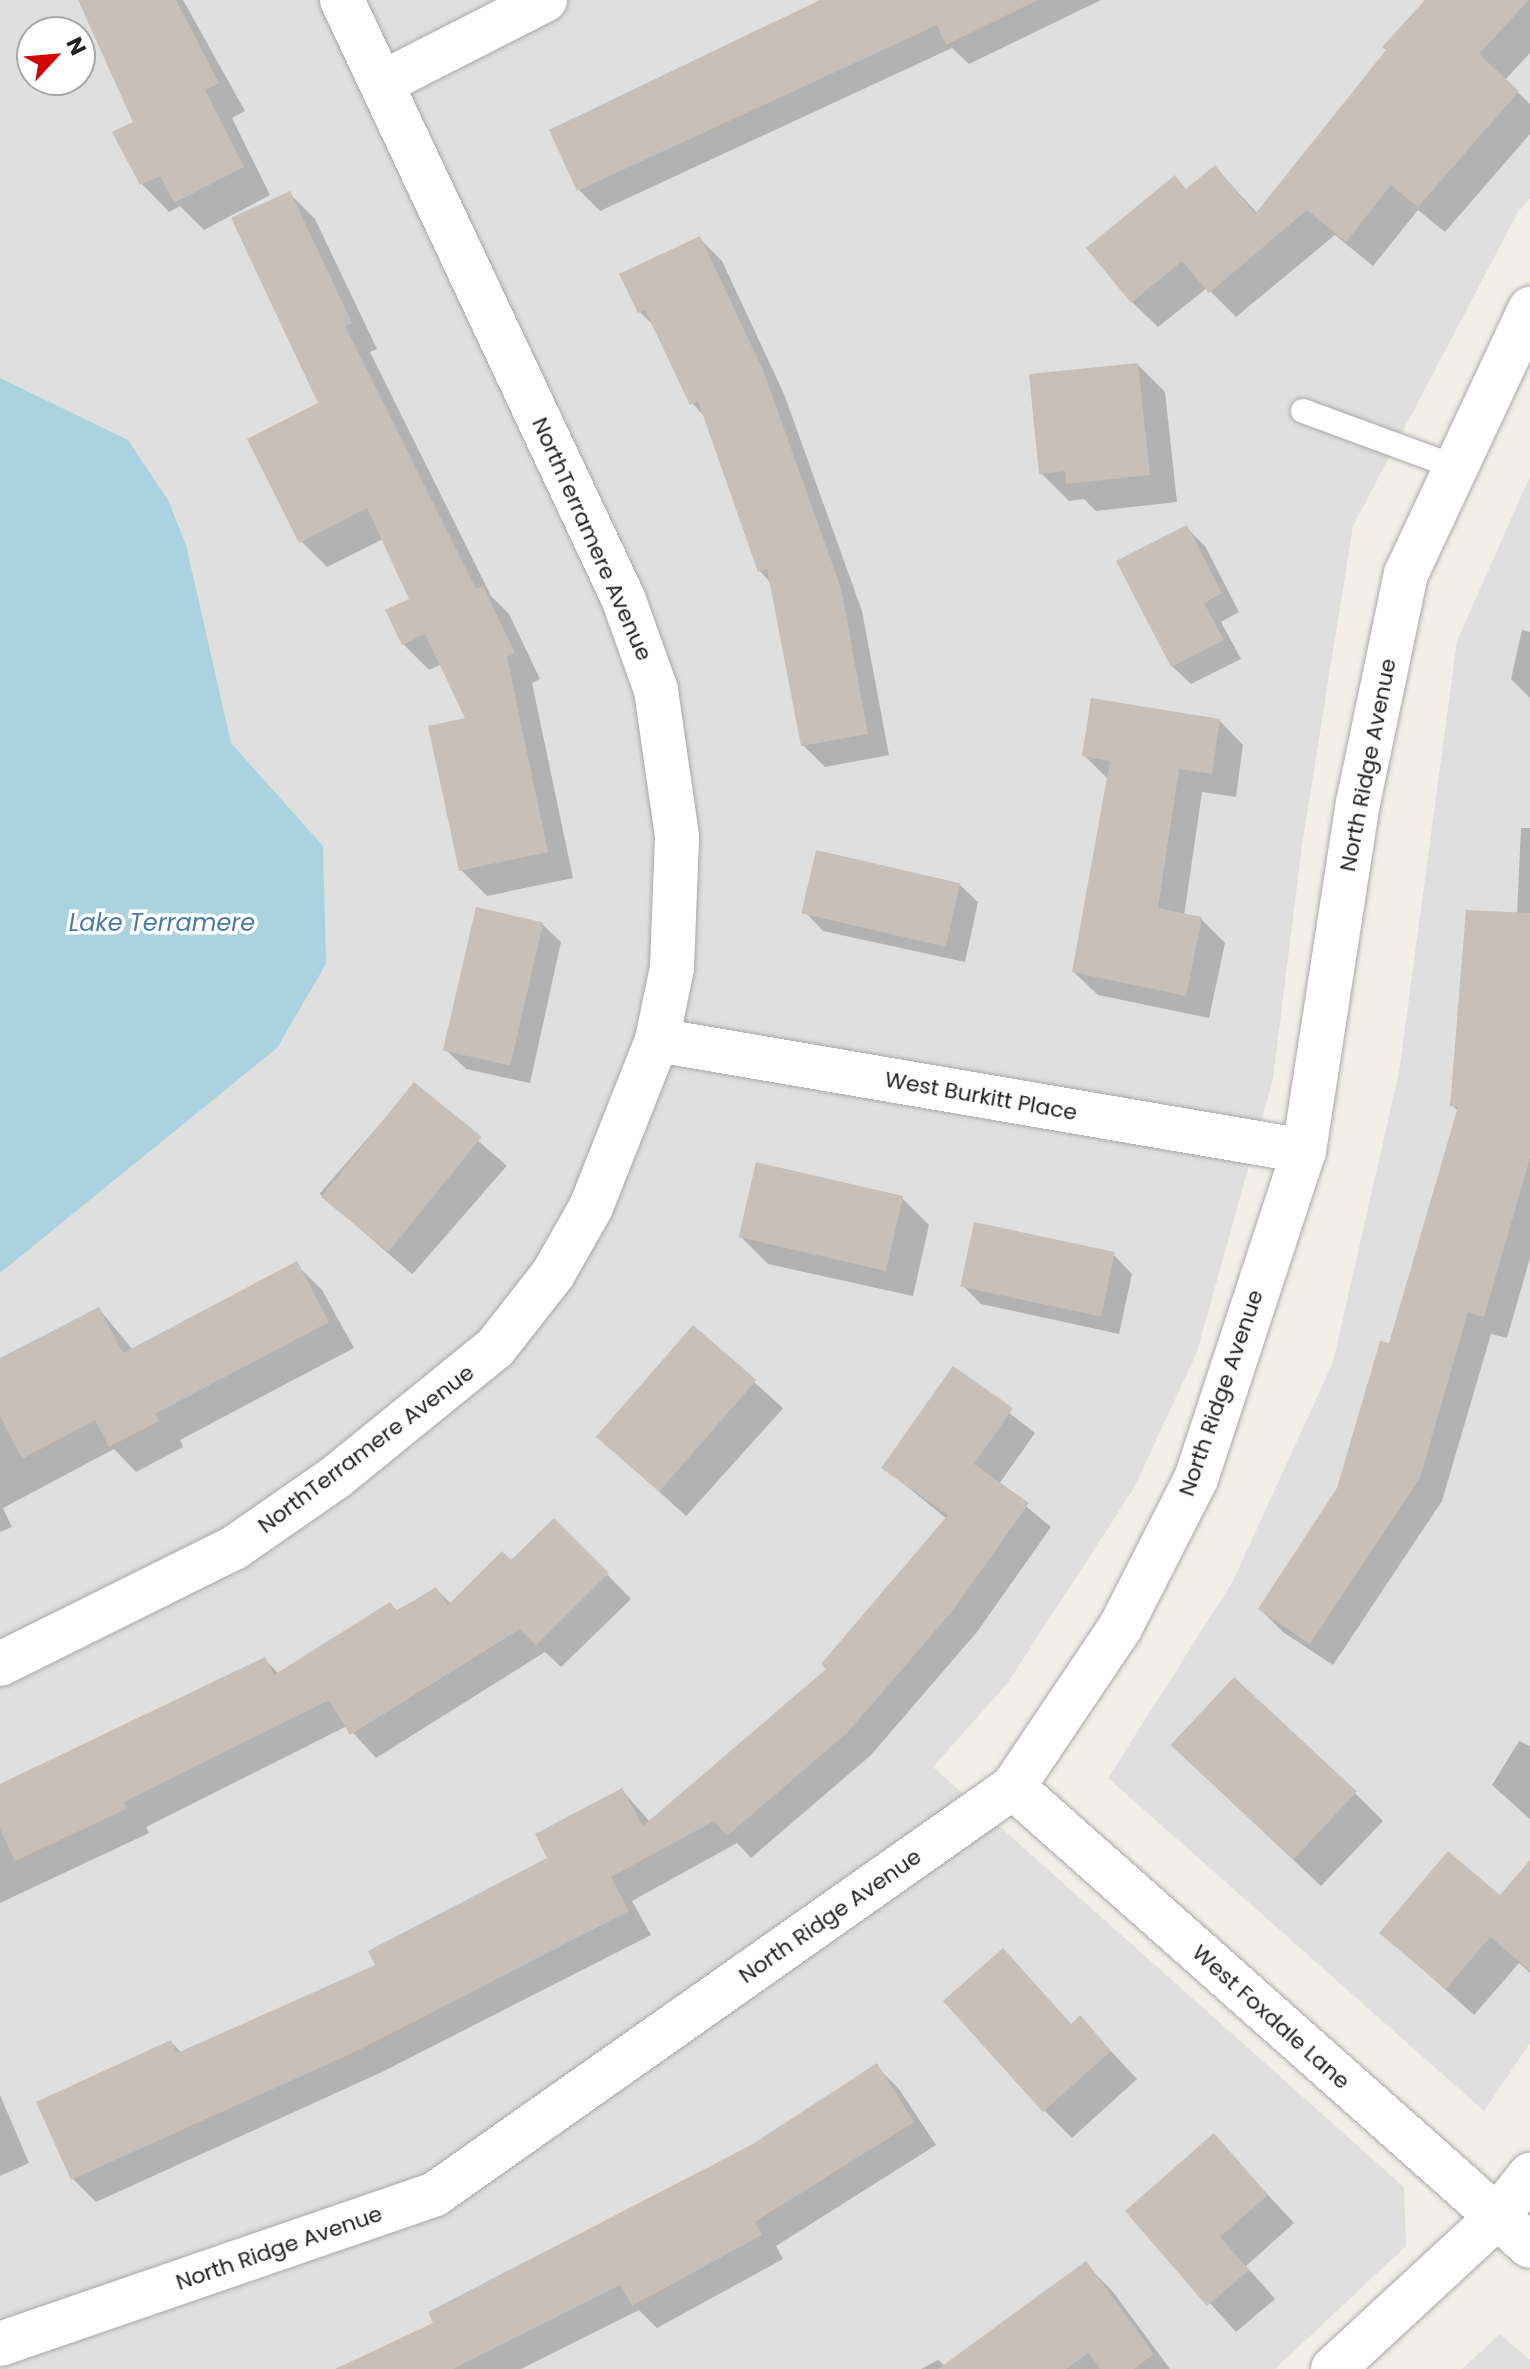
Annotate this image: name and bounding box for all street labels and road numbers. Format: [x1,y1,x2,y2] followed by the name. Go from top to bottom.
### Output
[526,413,658,665] street label: NorthTerramere Avenue
[1334,656,1402,874] street label: North Ridge Avenue
[883,1066,1079,1126] street label: West Burkitt Place
[1173,1286,1269,1500] street label: North Ridge Avenue
[253,1359,479,1539] street label: NorthTerramere Avenue
[734,1843,926,1989] street label: North Ridge Avenue
[1187,1939,1355,2095] street label: West Foxdale Lane
[172,2200,386,2296] street label: North Ridge Avenue

